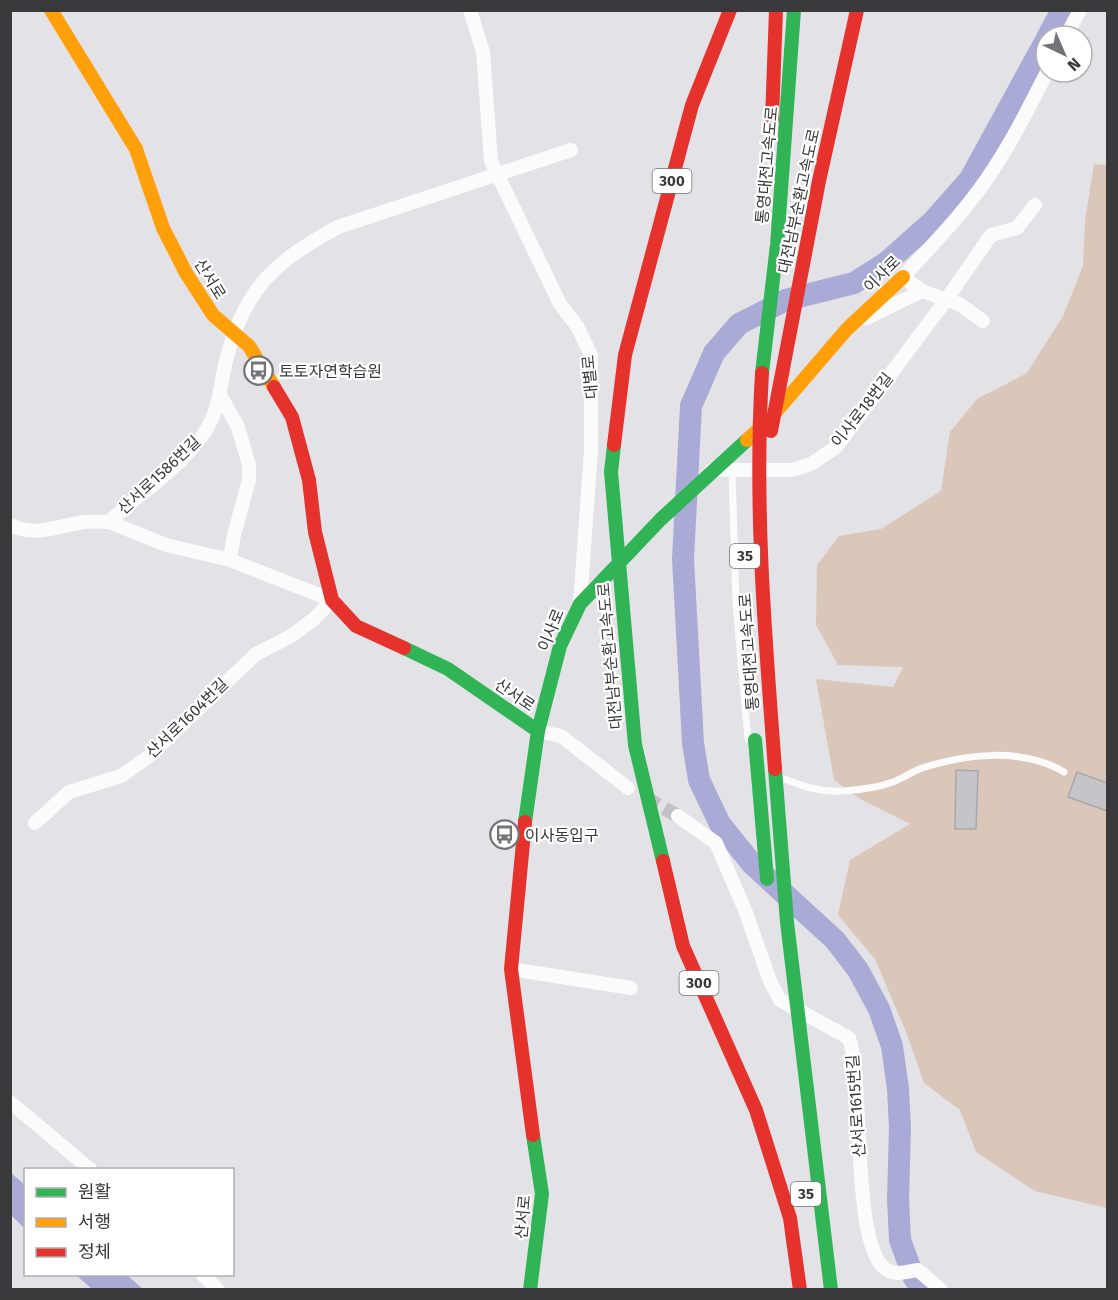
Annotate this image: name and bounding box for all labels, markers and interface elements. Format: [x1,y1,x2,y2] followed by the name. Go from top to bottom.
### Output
[1034,24,1094,84] north arrow
[1064,54,1084,75] text: N
[752,105,782,224] street label: 통영대전고속도로
[774,127,824,275] street label: 대전남부순환고속도로
[652,169,692,193] road number: 300
[860,251,905,296] street label: 이사로
[190,255,230,303] street label: 산서로
[579,354,601,400] street label: 대별로
[242,355,274,387] bus stop icon: 토토자연학습원
[279,362,382,381] place label: 토토자연학습원
[827,369,897,451] street label: 이사로18번길
[114,432,204,518] street label: 산서로1586번길
[730,544,760,568] road number: 35
[594,582,626,730] street label: 대전남부순환고속도로
[735,592,763,711] street label: 통영대전고속도로
[534,606,568,654] street label: 이사로
[142,674,232,762] street label: 산서로1604번길
[491,675,539,715] street label: 산서로
[488,819,520,851] bus stop icon: 이사동입구
[525,826,599,845] place label: 이사동입구
[680,971,718,995] road number: 300
[843,1054,869,1158] street label: 산서로1615번길
[24,1168,234,1276] legend
[78,1181,111,1203] text: 원활
[791,1182,821,1206] road number: 35
[512,1194,534,1240] street label: 산서로
[78,1211,111,1233] text: 서행
[78,1241,111,1263] text: 정체

